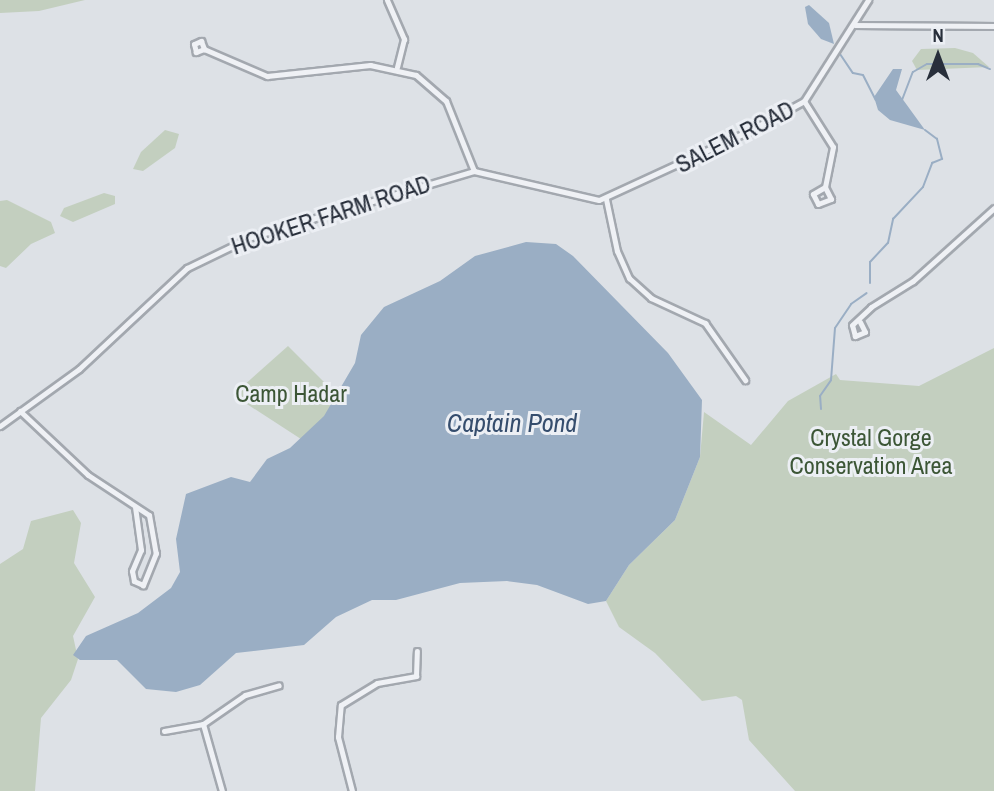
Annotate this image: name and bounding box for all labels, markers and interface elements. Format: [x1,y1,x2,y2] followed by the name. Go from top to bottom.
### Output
[903,21,973,91] north arrow
[932,22,944,48] text: N
[671,95,799,179] street label: SALEM ROAD
[228,169,434,261] street label: HOOKER FARM ROAD
[235,380,347,408] park label: Camp Hadar
[447,407,577,439] water label: Captain Pond
[789,424,953,480] park label: Crystal Gorge Conservation Area

